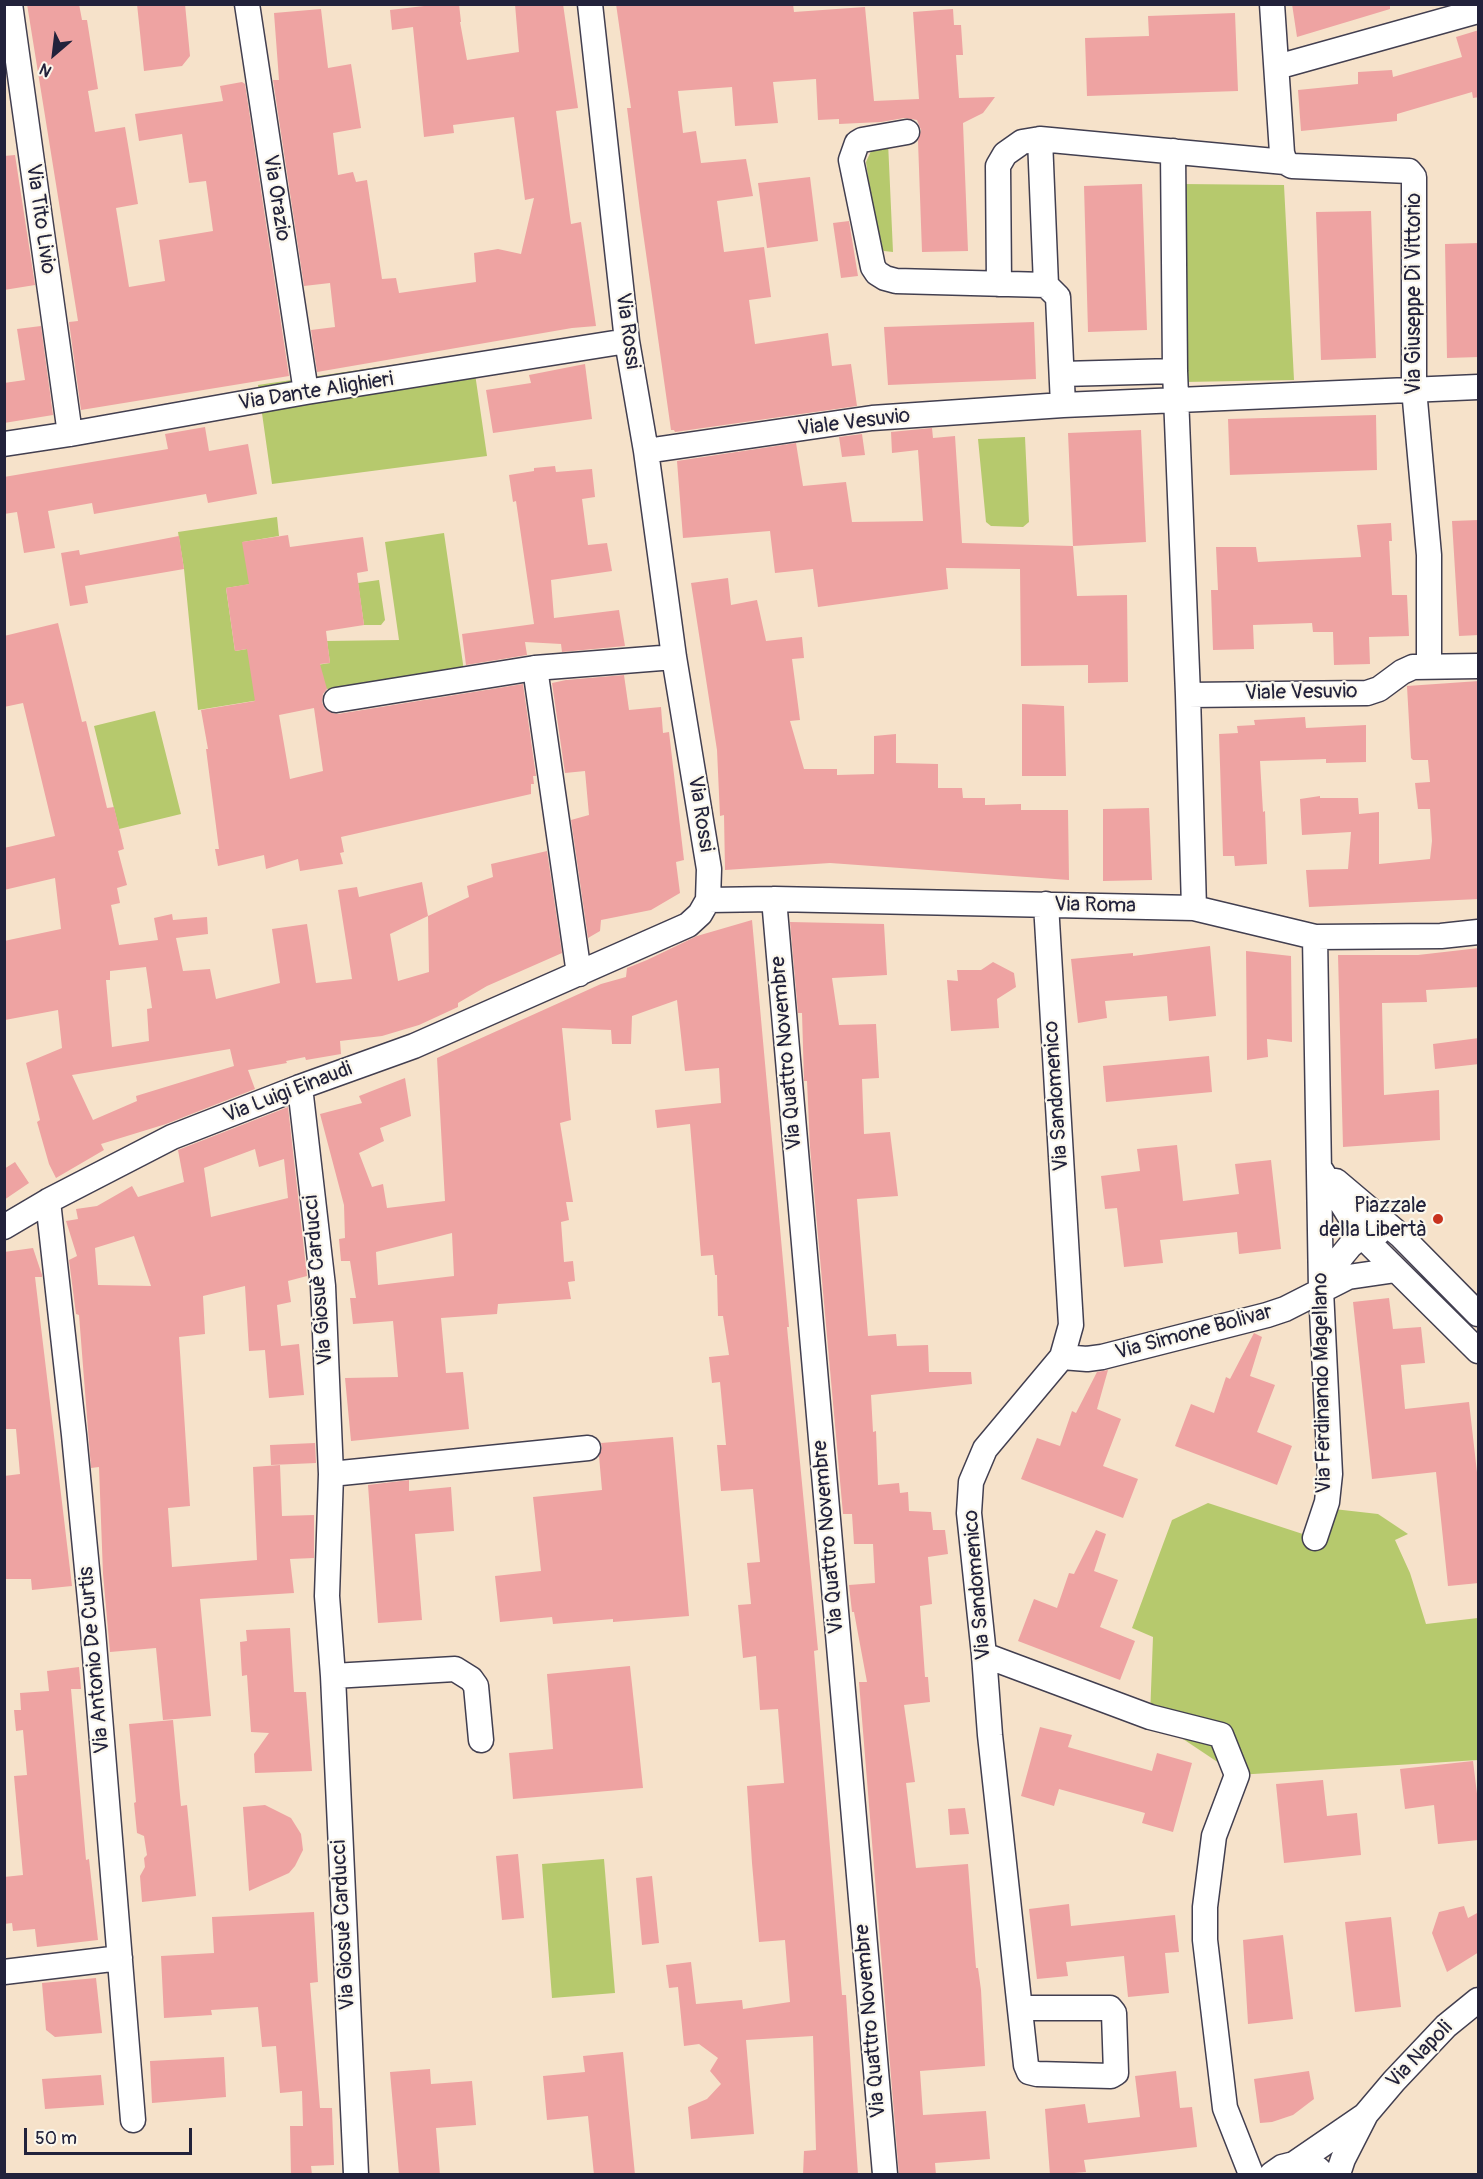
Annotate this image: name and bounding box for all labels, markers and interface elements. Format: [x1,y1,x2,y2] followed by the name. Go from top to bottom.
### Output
[24,24,84,84] north arrow
[36,59,55,81] text: N
[257,153,295,243] street label: Via Orazio
[20,162,60,276] street label: Via Tito Livio
[1402,193,1428,395] street label: Via Giuseppe Di Vittorio
[609,291,645,371] street label: Via Rossi
[237,367,395,417] street label: Via Dante Alighieri
[796,404,912,442] street label: Viale Vesuvio
[1244,679,1358,707] street label: Viale Vesuvio
[682,774,718,854] street label: Via Rossi
[1054,893,1136,919] street label: Via Roma
[766,955,808,1151] street label: Via Quattro Novembre
[1039,1020,1075,1172] street label: Via Sandomenico
[220,1057,356,1129] street label: Via Luigi Einaudi
[299,1194,339,1366] street label: Via Giosuè Carducci
[1319,1194,1426,1244] place label: Piazzale della Libertà
[1431,1212,1445,1226] marker: Piazzale della Libertà
[1308,1272,1338,1494] street label: Via Ferdinando Magellano
[1113,1300,1275,1366] street label: Via Simone Bolivar
[808,1439,850,1635] street label: Via Quattro Novembre
[959,1509,997,1661] street label: Via Sandomenico
[74,1565,116,1755] street label: Via Antonio De Curtis
[327,1839,361,2011] street label: Via Giosuè Carducci
[850,1923,892,2119] street label: Via Quattro Novembre
[1382,2016,1458,2094] street label: Via Napoli
[27,2116,195,2154] scale bar
[35,2127,77,2150] text: 50 m

